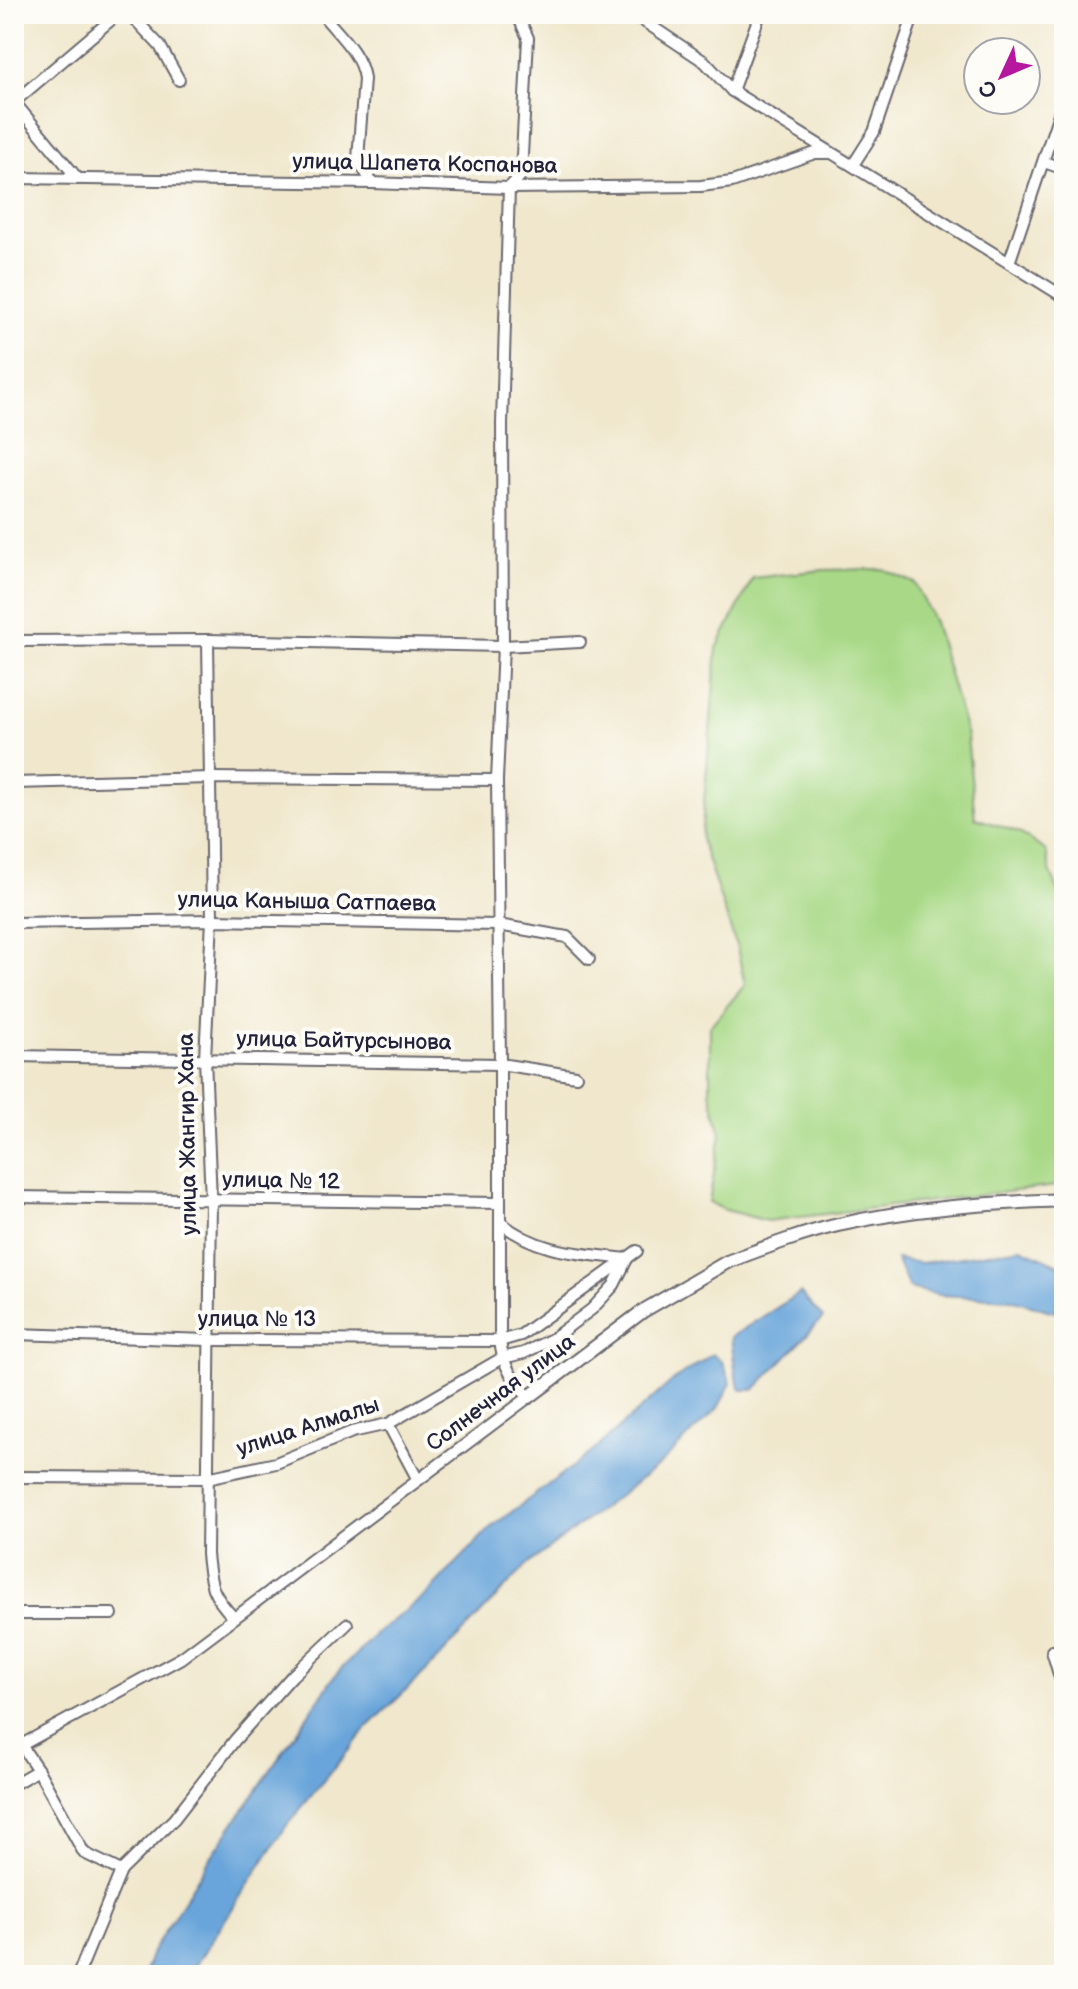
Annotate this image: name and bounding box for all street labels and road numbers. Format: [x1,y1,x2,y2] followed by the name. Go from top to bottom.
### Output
[292,148,558,180] street label: улица Шапета Коспанова
[177,886,437,918] street label: улица Каныша Сатпаева
[236,1026,452,1056] street label: улица Байтурсынова
[173,1033,203,1235] street label: улица Жангир Хана
[222,1166,340,1196] street label: улица № 12
[198,1306,316,1333] street label: улица № 13
[421,1328,581,1458] street label: Солнечная улица
[233,1391,383,1463] street label: улица Алмалы

